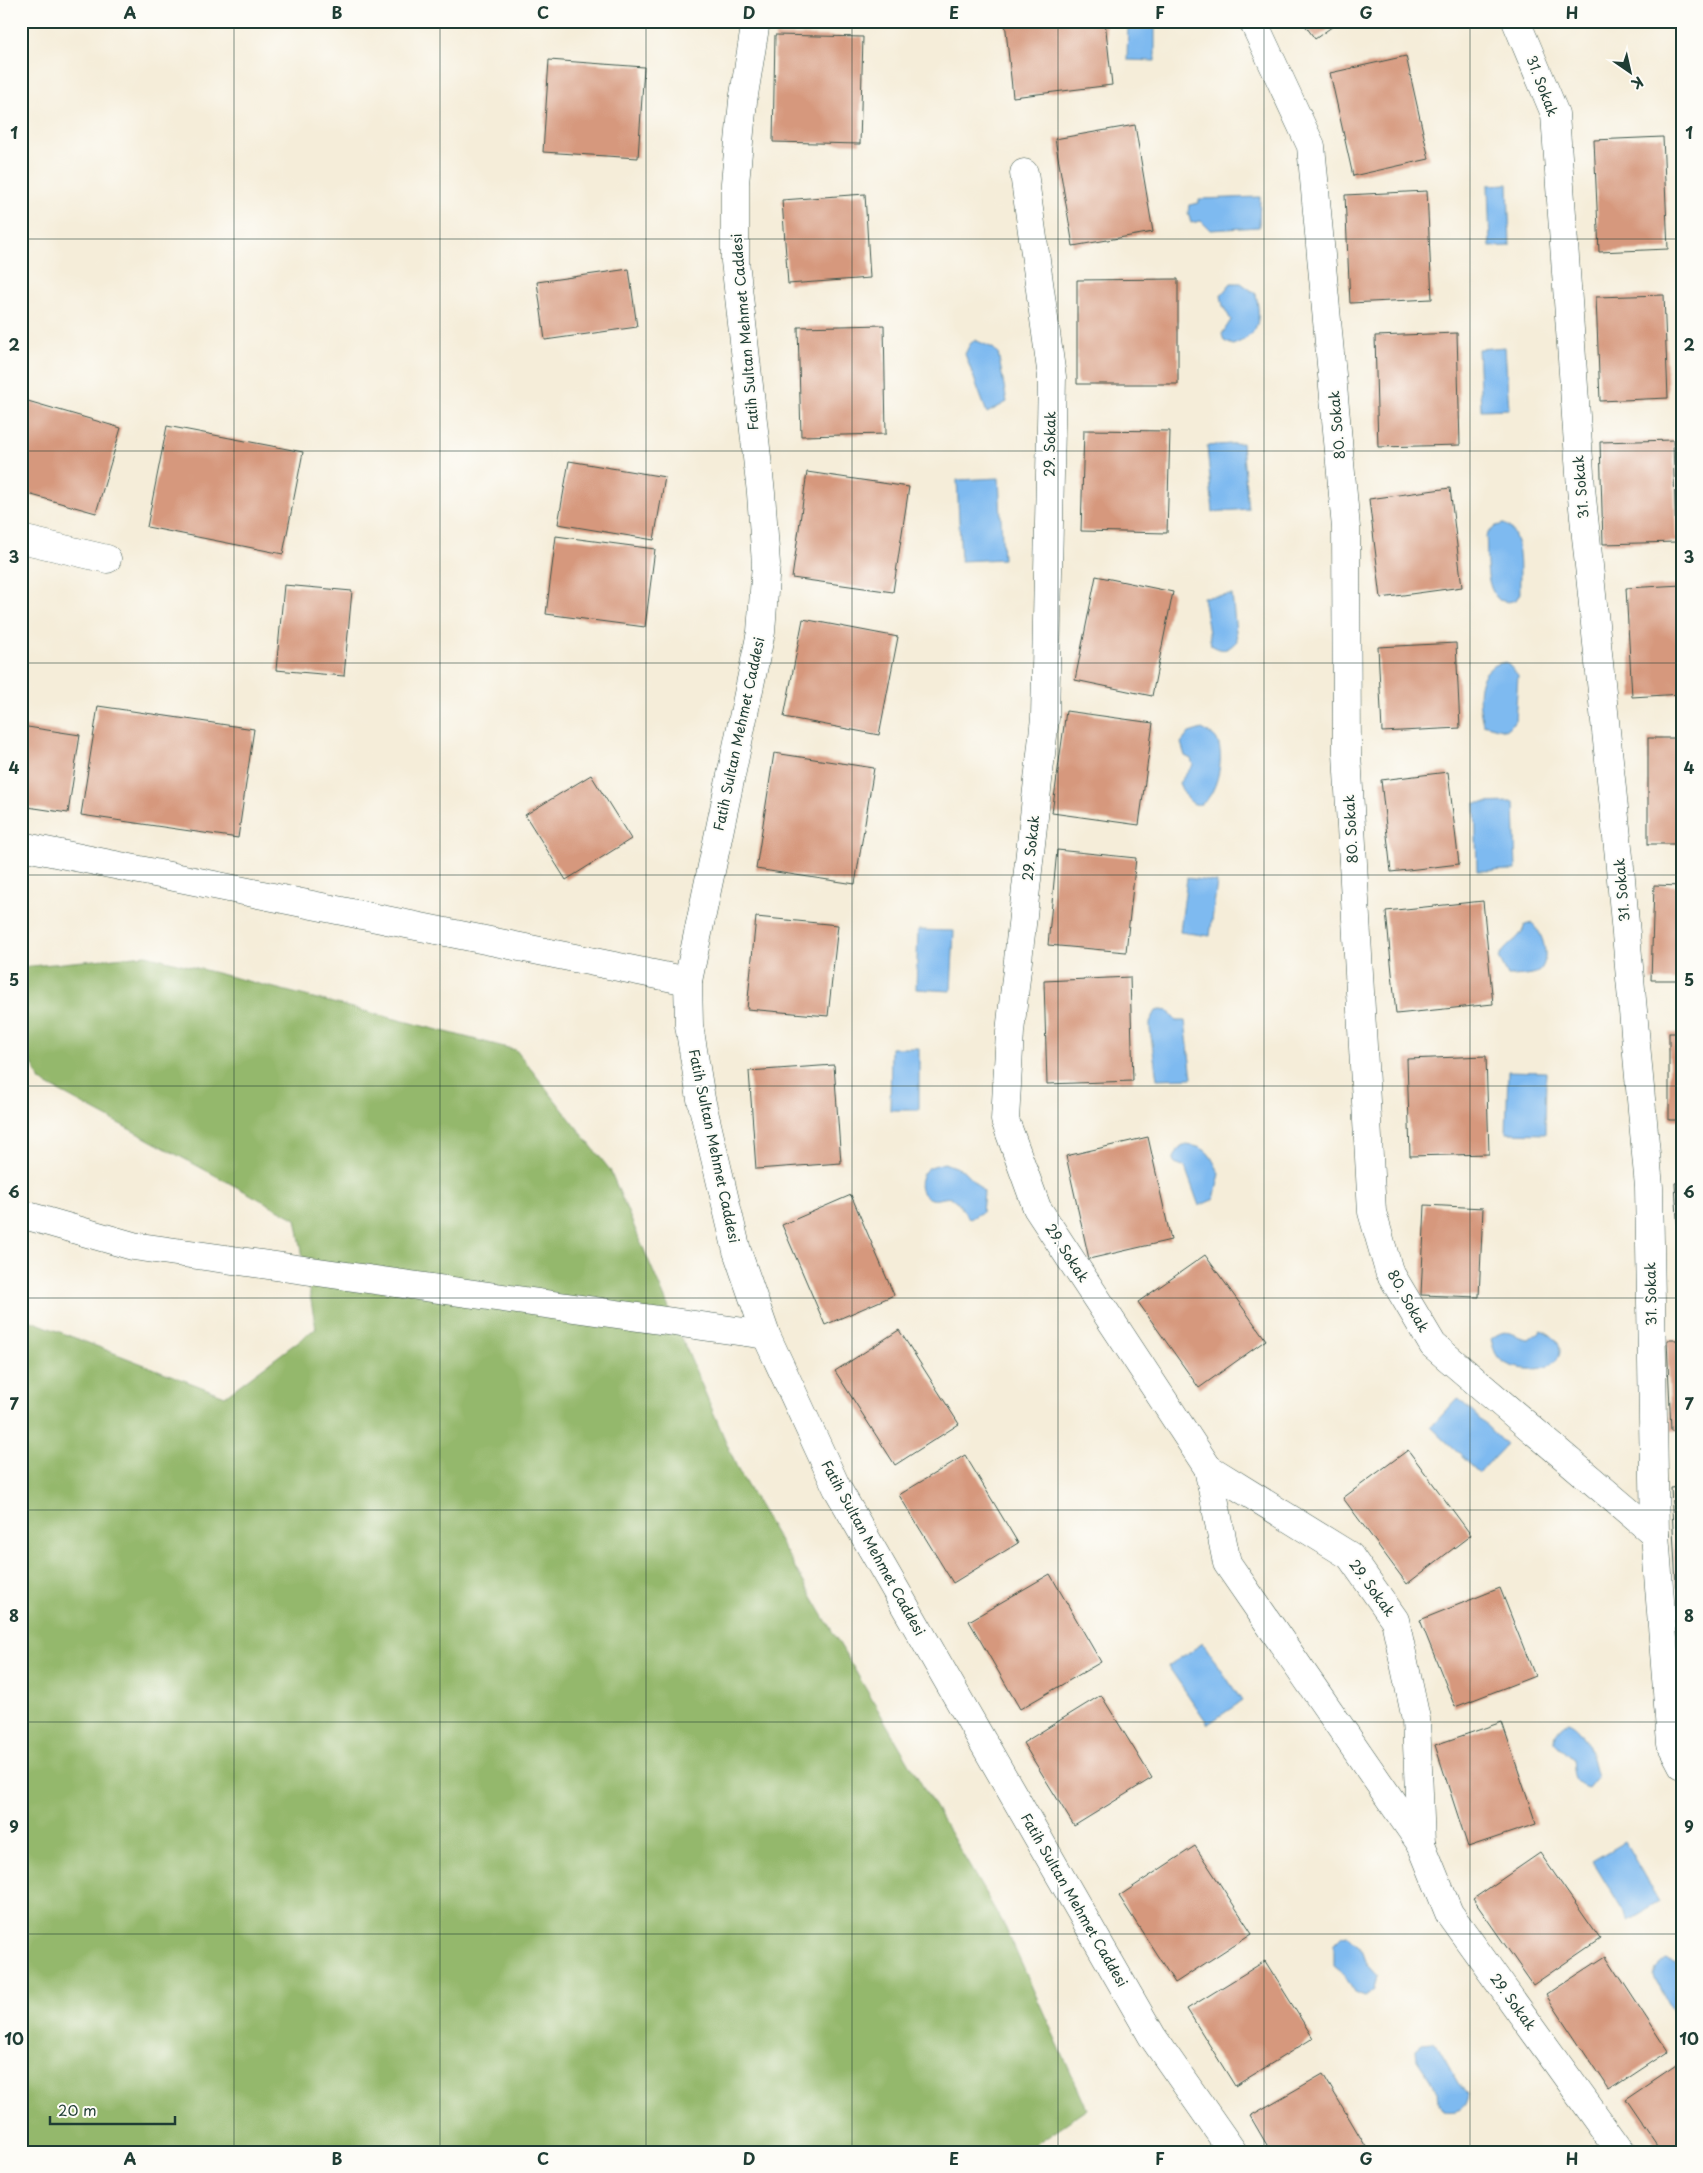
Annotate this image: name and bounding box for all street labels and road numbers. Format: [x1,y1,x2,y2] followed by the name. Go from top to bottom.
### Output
[1521,52,1564,119] street label: 31. Sokak
[725,233,764,431] street label: Fatih Sultan Mehmet Caddesi
[1323,390,1350,460] street label: 80. Sokak
[1038,411,1061,477] street label: 29. Sokak
[1567,454,1594,520] street label: 31. Sokak
[708,635,769,833] street label: Fatih Sultan Mehmet Caddesi
[1338,794,1363,864] street label: 80. Sokak
[1017,814,1044,882] street label: 29. Sokak
[1608,857,1635,923] street label: 31. Sokak
[684,1047,745,1245] street label: Fatih Sultan Mehmet Caddesi
[1041,1219,1094,1286] street label: 29. Sokak
[1639,1262,1662,1326] street label: 31. Sokak
[1383,1266,1434,1336] street label: 80. Sokak
[816,1456,931,1639] street label: Fatih Sultan Mehmet Caddesi
[1345,1555,1400,1621] street label: 29. Sokak
[1016,1809,1133,1991] street label: Fatih Sultan Mehmet Caddesi
[1486,1969,1541,2035] street label: 29. Sokak

